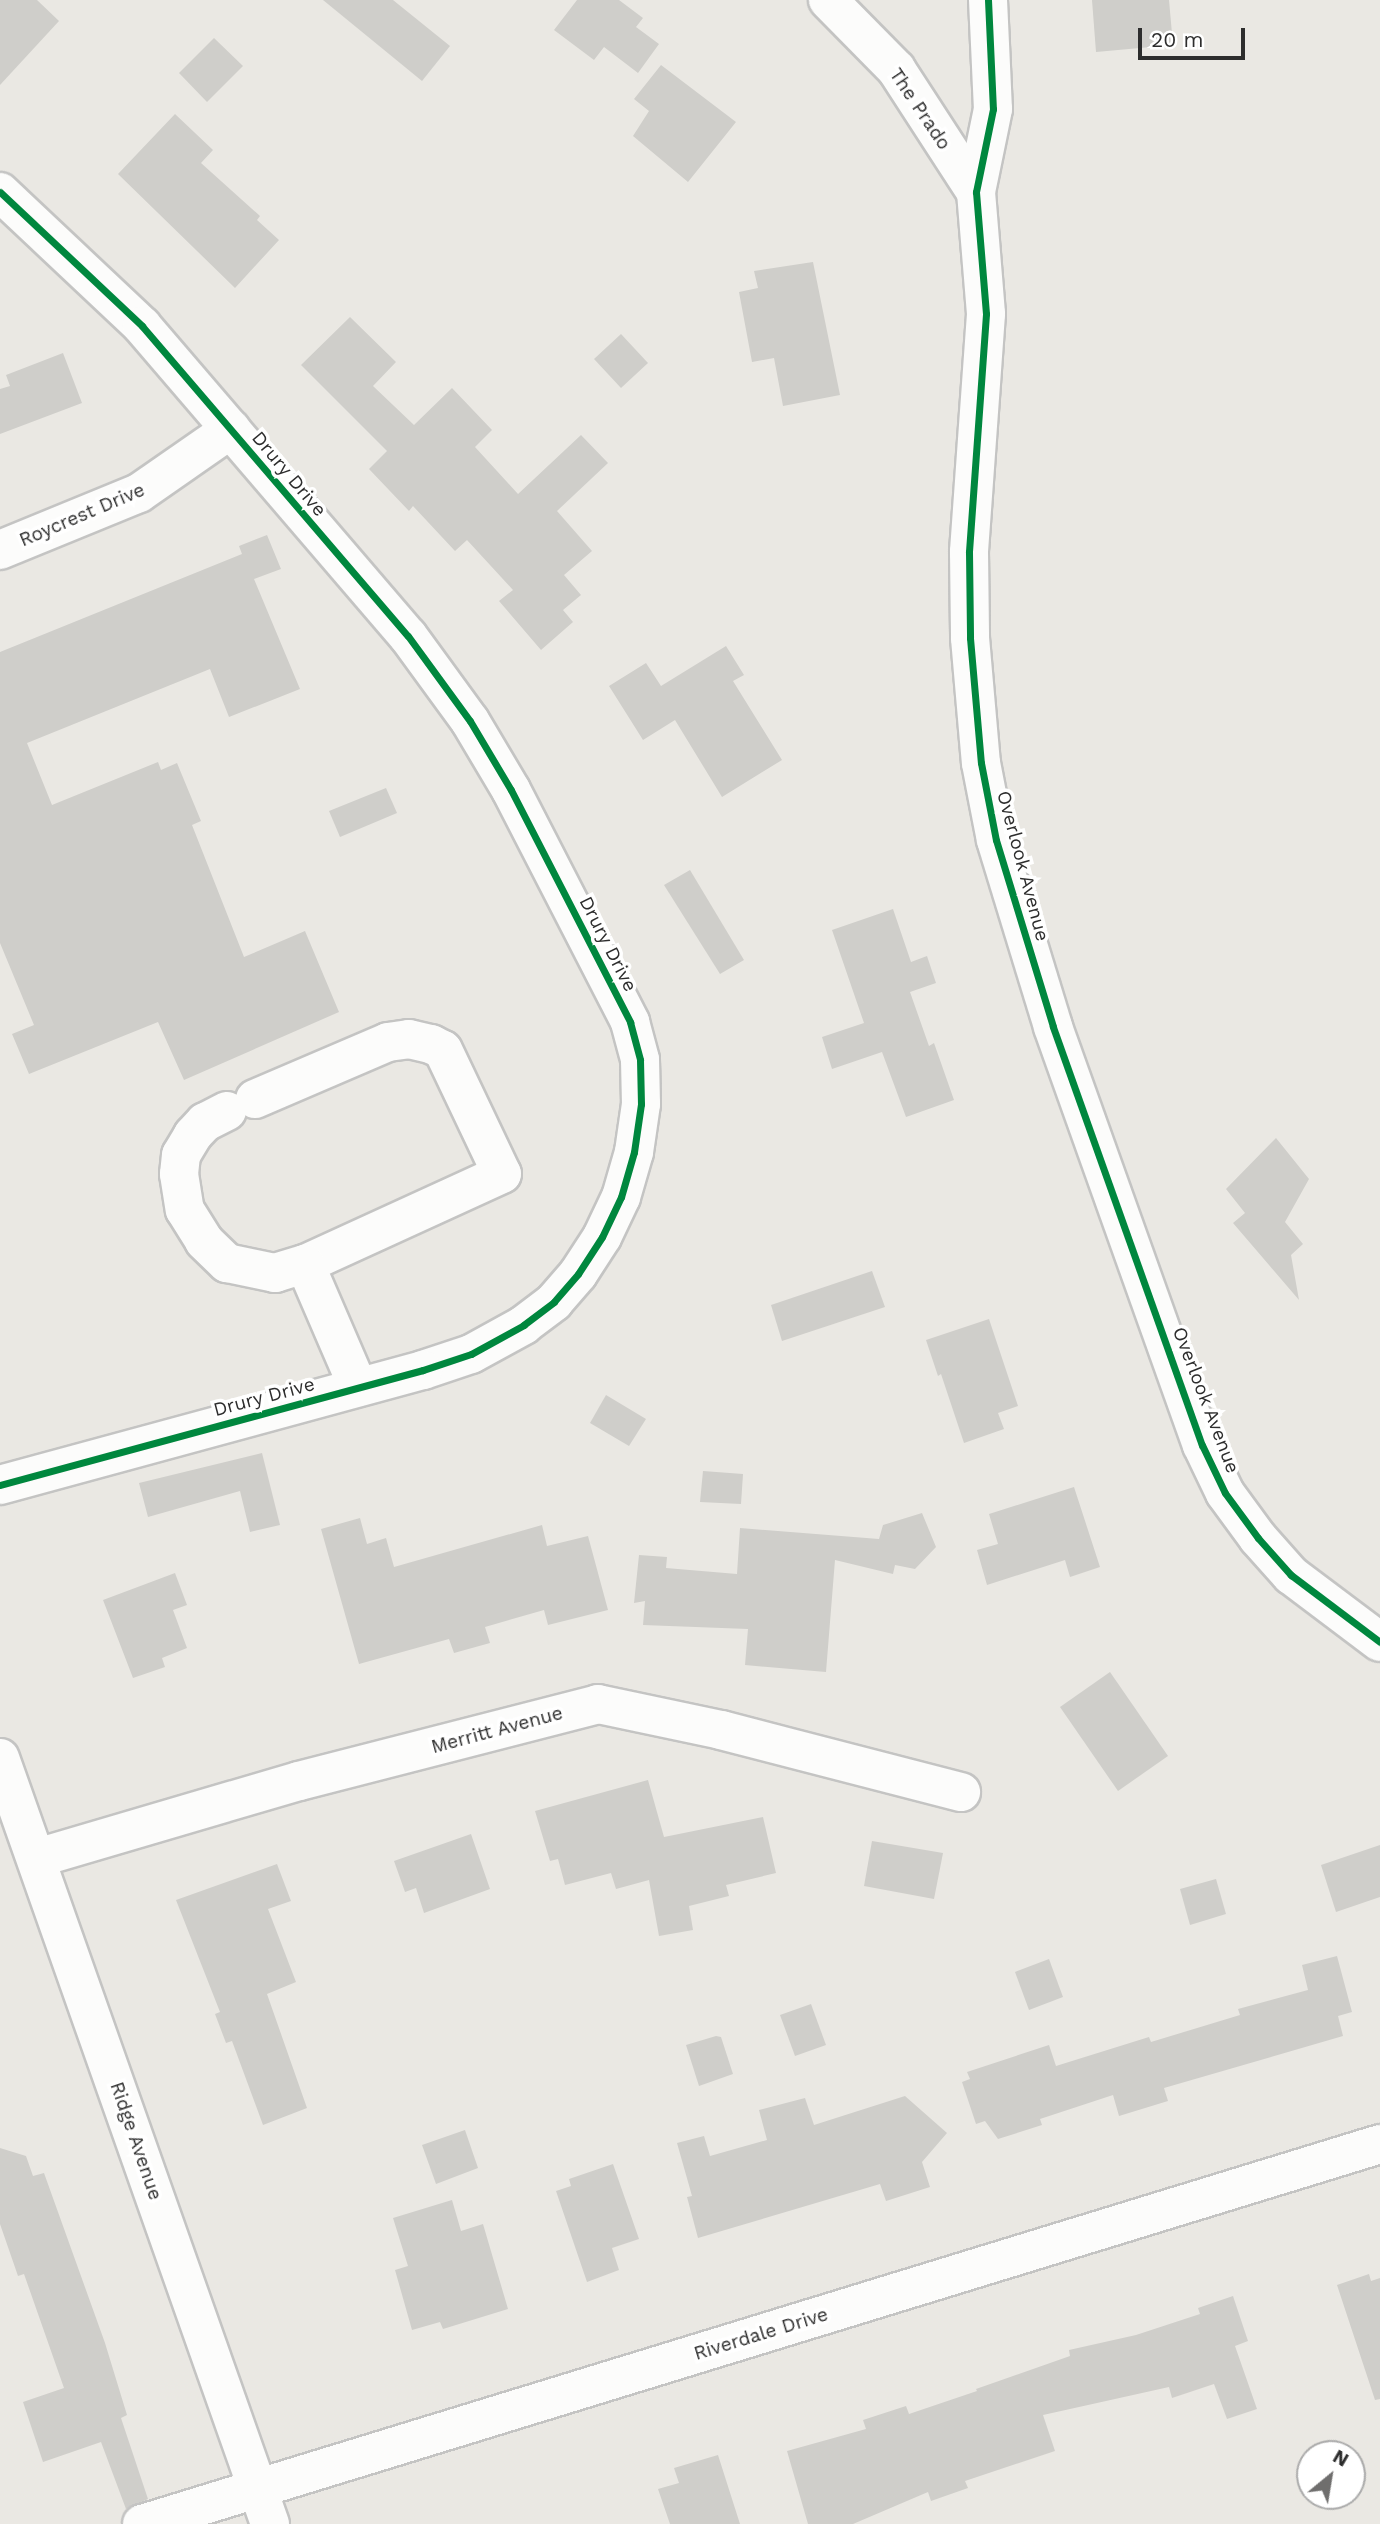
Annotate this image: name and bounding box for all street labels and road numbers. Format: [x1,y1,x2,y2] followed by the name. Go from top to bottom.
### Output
[884,64,956,154] street label: The Prado
[247,427,331,521] street label: Drury Drive
[16,478,148,552] street label: Roycrest Drive
[992,788,1054,944] street label: Overlook Avenue
[574,892,642,996] street label: Drury Drive
[1167,1323,1245,1477] street label: Overlook Avenue
[211,1372,317,1422] street label: Drury Drive
[428,1701,566,1759] street label: Merritt Avenue
[105,2079,167,2203] street label: Ridge Avenue
[691,2303,831,2365] street label: Riverdale Drive

